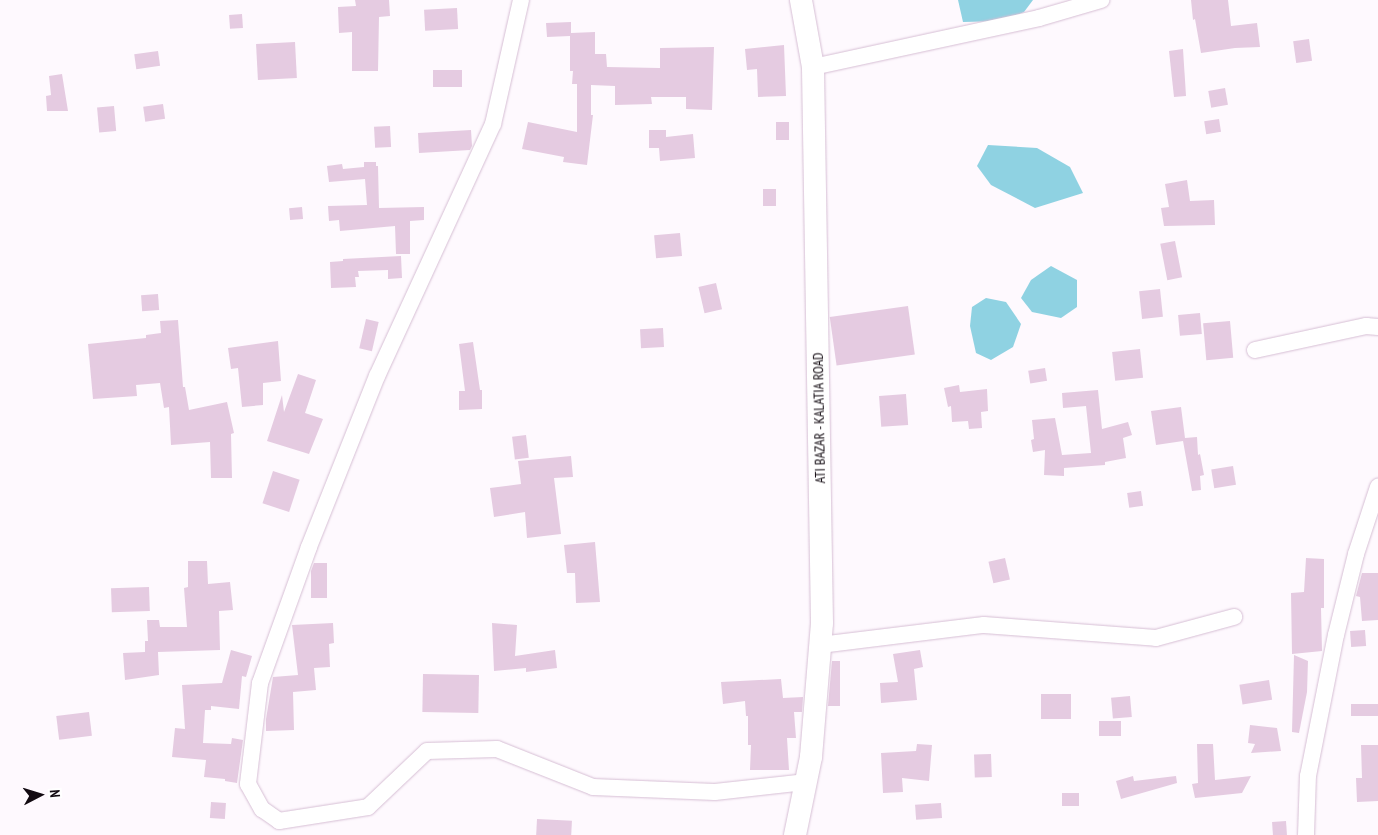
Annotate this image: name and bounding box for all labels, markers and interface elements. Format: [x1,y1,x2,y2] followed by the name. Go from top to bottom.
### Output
[809,352,829,484] street label: ATI BAZAR - KALATIA ROAD
[15,770,65,820] north arrow
[46,789,64,798] text: N

